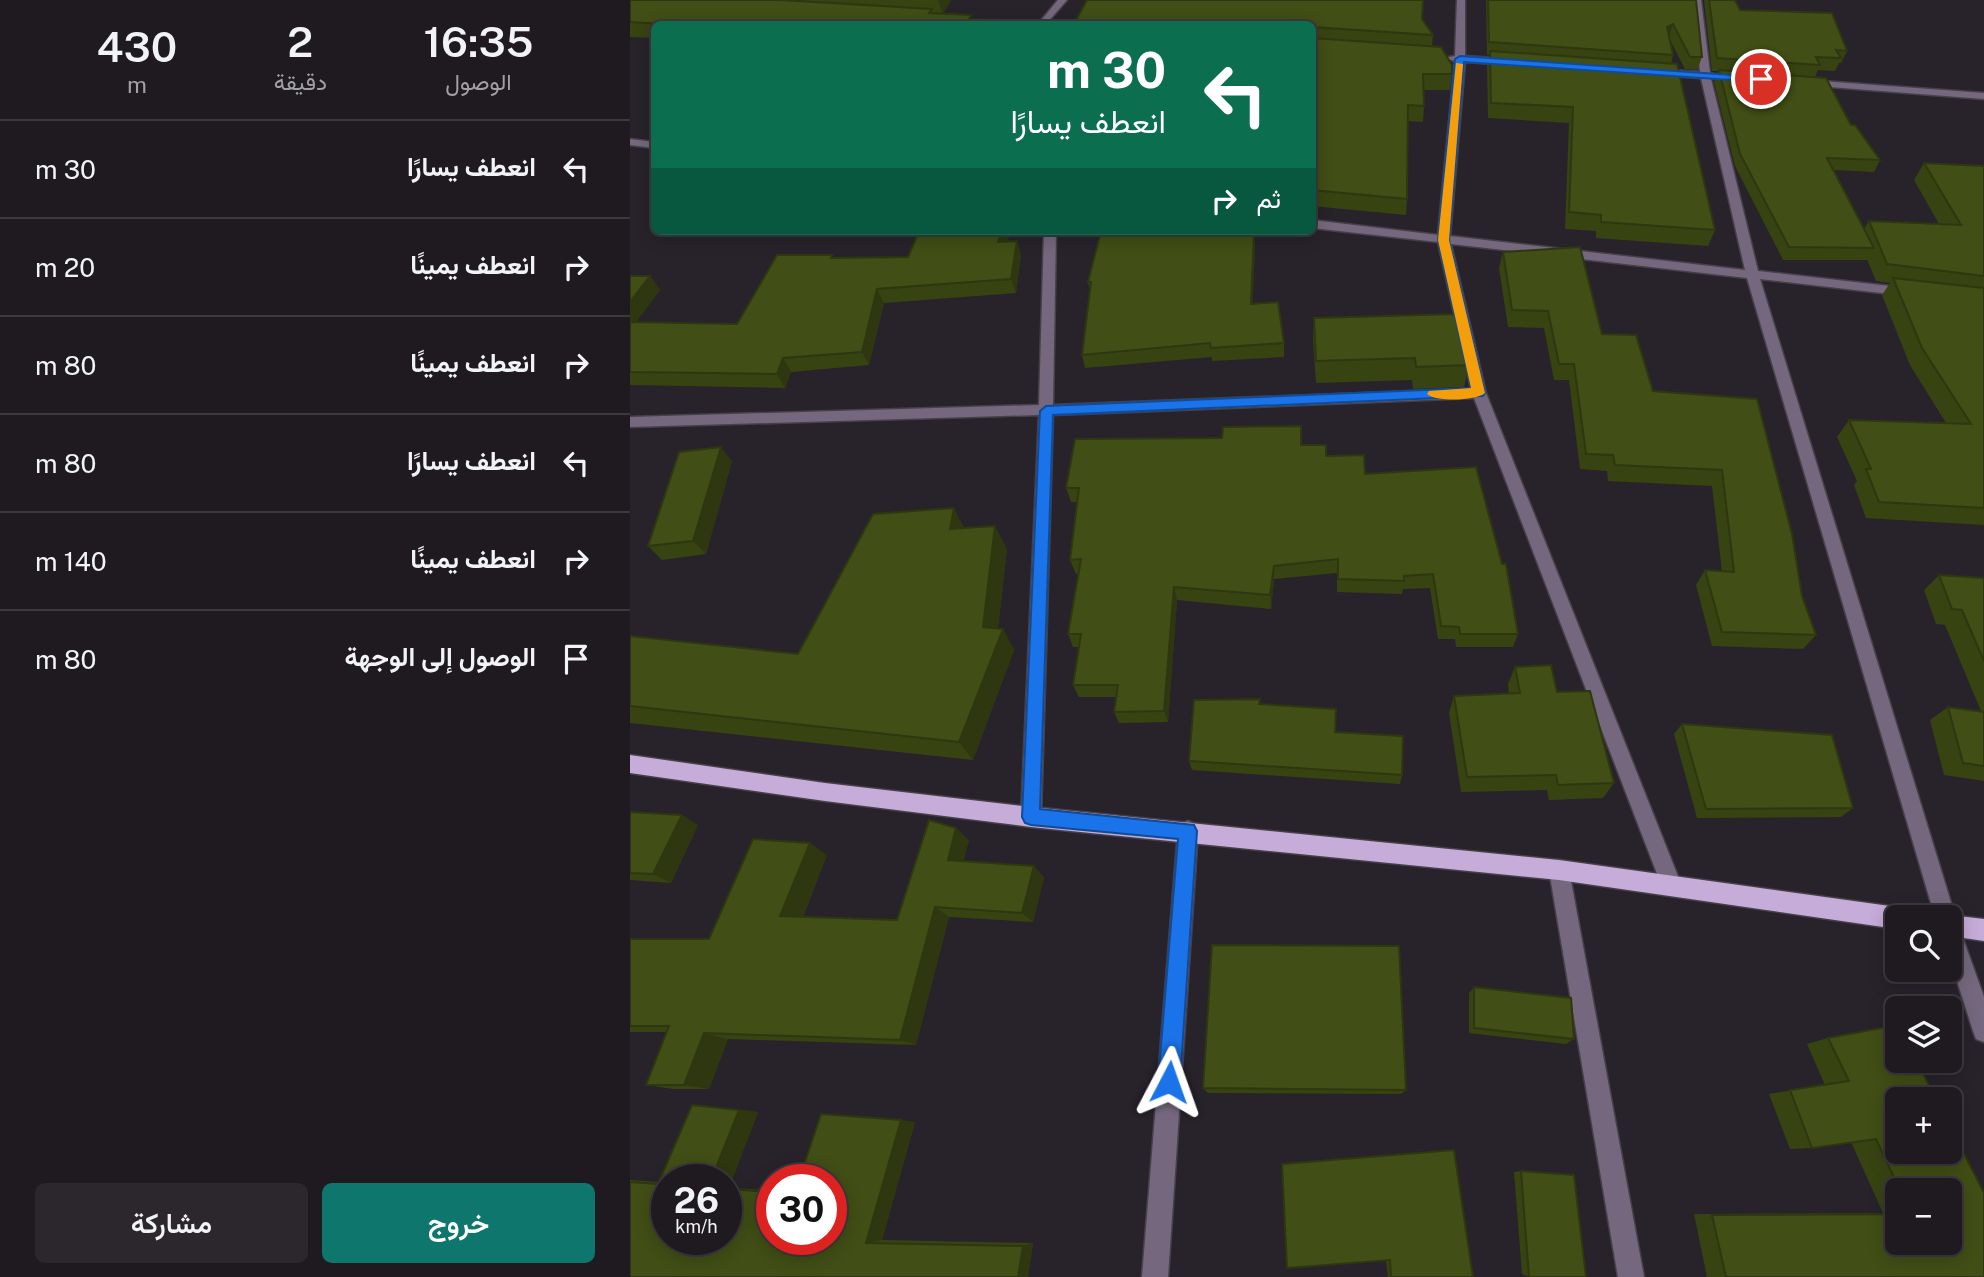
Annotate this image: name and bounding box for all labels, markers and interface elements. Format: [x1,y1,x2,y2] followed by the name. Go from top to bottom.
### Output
[287,17,313,66] text: 2
[423,17,533,66] text: 16:35
[97,22,177,71] text: 430
[1047,41,1166,99] text: 30 m
[1190,49,1281,140] icon: left
[1731,49,1791,109] pin
[1742,60,1780,98] icon: arrive
[274,68,327,95] text: دقيقة
[445,68,512,95] text: الوصول
[127,71,147,98] text: m
[1010,103,1166,140] text: انعطف يسارًا
[557,150,595,188] icon: left
[407,151,536,182] text: انعطف يسارًا
[35,154,96,185] text: 30 m
[1205,182,1243,220] icon: right
[1257,183,1281,214] text: ثم
[557,248,595,286] icon: right
[410,249,536,280] text: انعطف يمينًا
[35,252,95,283] text: 20 m
[557,346,595,384] icon: right
[410,347,536,378] text: انعطف يمينًا
[35,350,96,381] text: 80 m
[557,444,595,482] icon: left
[407,445,536,476] text: انعطف يسارًا
[35,448,96,479] text: 80 m
[557,542,595,580] icon: right
[410,543,536,574] text: انعطف يمينًا
[35,546,107,577] text: 140 m
[557,640,595,678] icon: arrive
[345,641,536,672] text: الوصول إلى الوجهة
[35,644,96,675] text: 80 m
[1885,905,1962,1255] map controls
[1885,905,1962,982] button: search
[1885,996,1962,1073] button: layers
[1132,1045,1206,1119] position arrow
[1885,1087,1962,1164] button: +
[756,1164,847,1255] speed limit sign: 30
[1885,1178,1962,1255] button: −
[674,1180,719,1221] text: 26
[35,1183,308,1263] button: مشاركة
[322,1183,595,1263] button: خروج
[675,1216,718,1237] text: km/h

